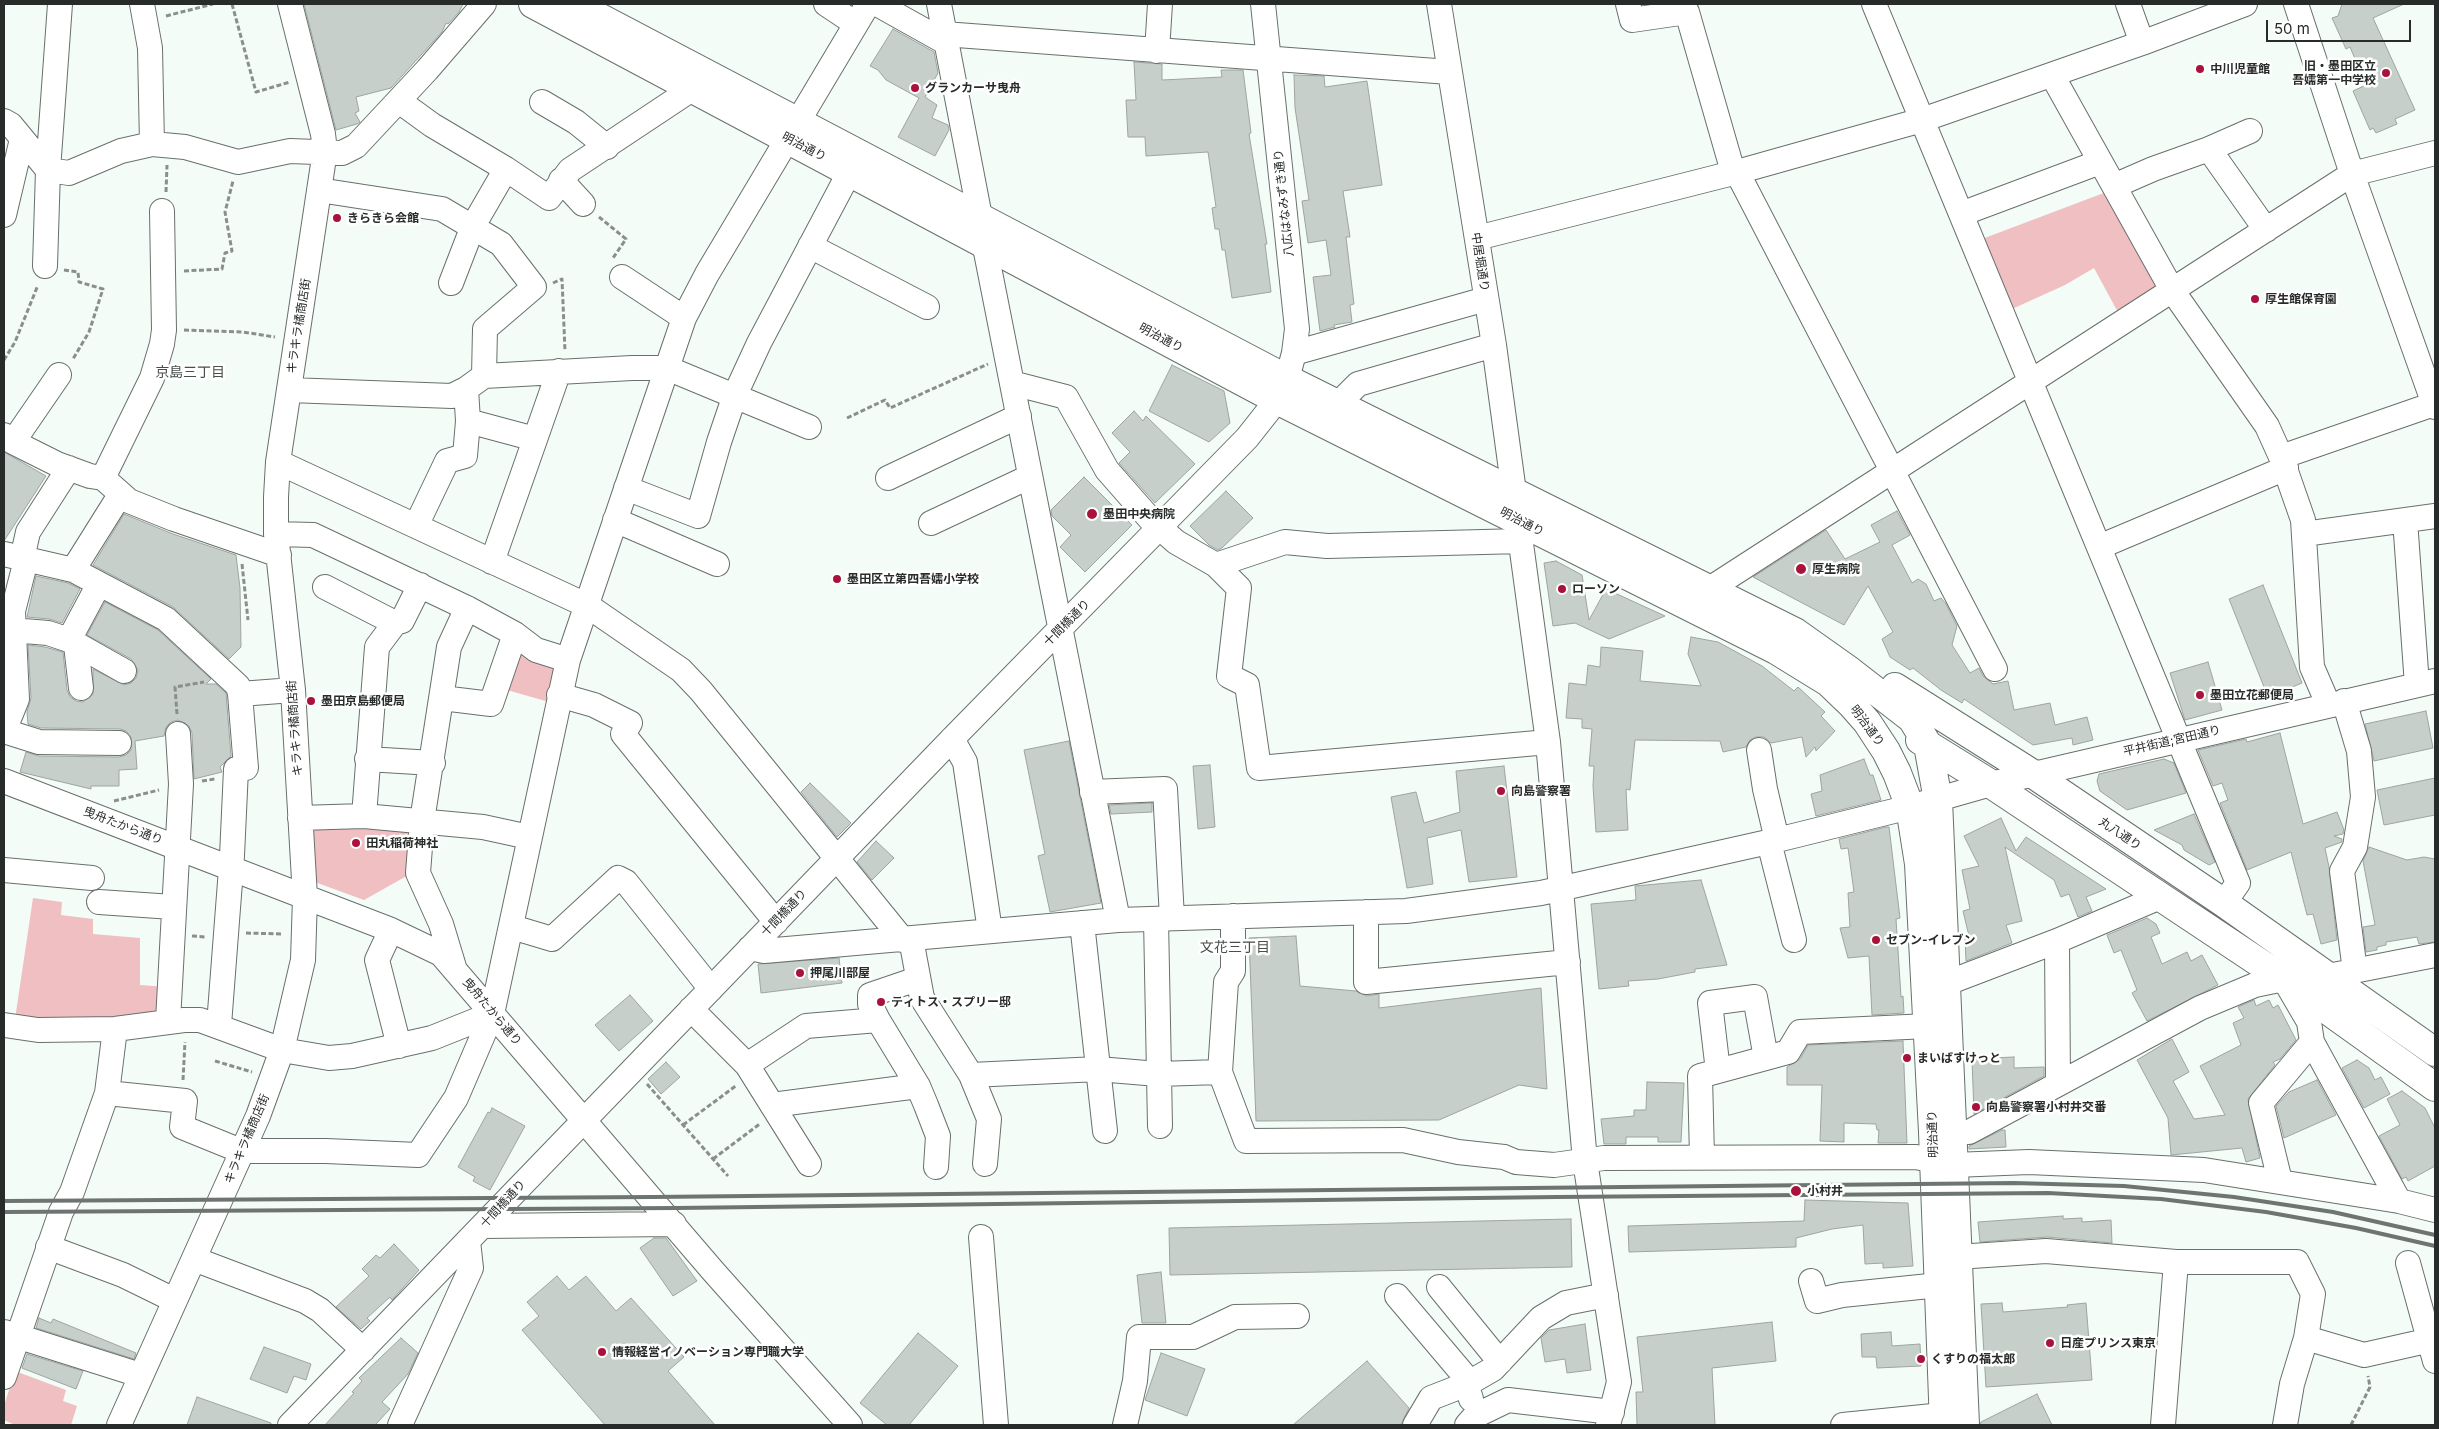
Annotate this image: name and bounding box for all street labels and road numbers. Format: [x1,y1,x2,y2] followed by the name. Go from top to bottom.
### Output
[779,129,829,165] street label: 明治通り
[1271,149,1297,257] street label: 八広はなみずき通り
[1468,231,1492,293] street label: 中居堀通り
[284,277,314,375] street label: キラキラ橘商店街
[1136,320,1186,356] street label: 明治通り
[1497,505,1547,539] street label: 明治通り
[1041,597,1093,649] street label: 十間橋通り
[284,680,306,776] street label: キラキラ橘商店街
[1847,702,1887,750] street label: 明治通り
[2122,723,2222,759] street label: 平井街道;宮田通り
[81,804,165,848] street label: 曳舟たから通り
[2096,815,2144,853] street label: 丸八通り
[758,886,810,940] street label: 十間橋通り
[459,975,525,1049] street label: 曳舟たから通り
[222,1092,272,1186] street label: キラキラ橘商店街
[1925,1110,1941,1158] street label: 明治通り
[477,1177,529,1231] street label: 十間橋通り

